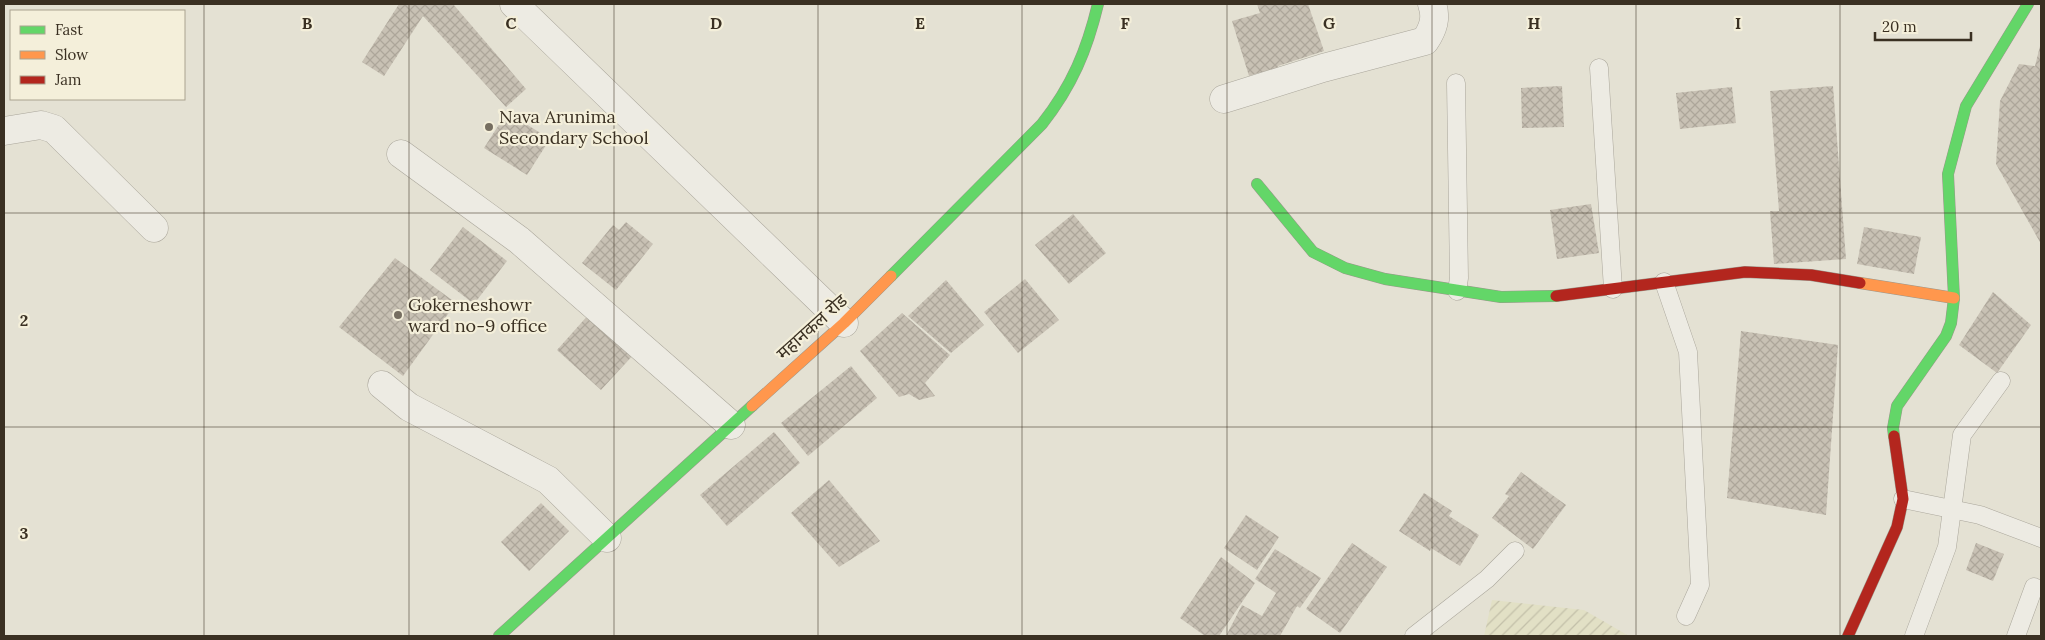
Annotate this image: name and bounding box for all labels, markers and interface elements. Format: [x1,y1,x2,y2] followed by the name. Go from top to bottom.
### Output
[10,10,185,100] legend
[1875,10,1971,42] scale bar
[302,13,313,33] text: B
[505,13,517,33] text: C
[710,13,722,33] text: D
[915,13,925,33] text: E
[1120,13,1130,33] text: F
[1323,13,1335,33] text: G
[1528,13,1541,33] text: H
[1735,13,1741,33] text: I
[1882,17,1917,36] text: 20 m
[55,20,83,39] text: Fast
[55,45,88,64] text: Slow
[54,70,82,89] text: Jam
[499,105,649,149] place label: Nava Arunima Secondary School
[483,121,495,133] marker: Nava Arunima Secondary School
[771,289,852,364] street label: महानकल रोड
[408,293,547,337] place label: Gokerneshowr ward no-9 office
[392,309,404,321] marker: Gokerneshowr ward no-9 office
[20,310,28,330] text: 2
[20,523,29,543] text: 3

